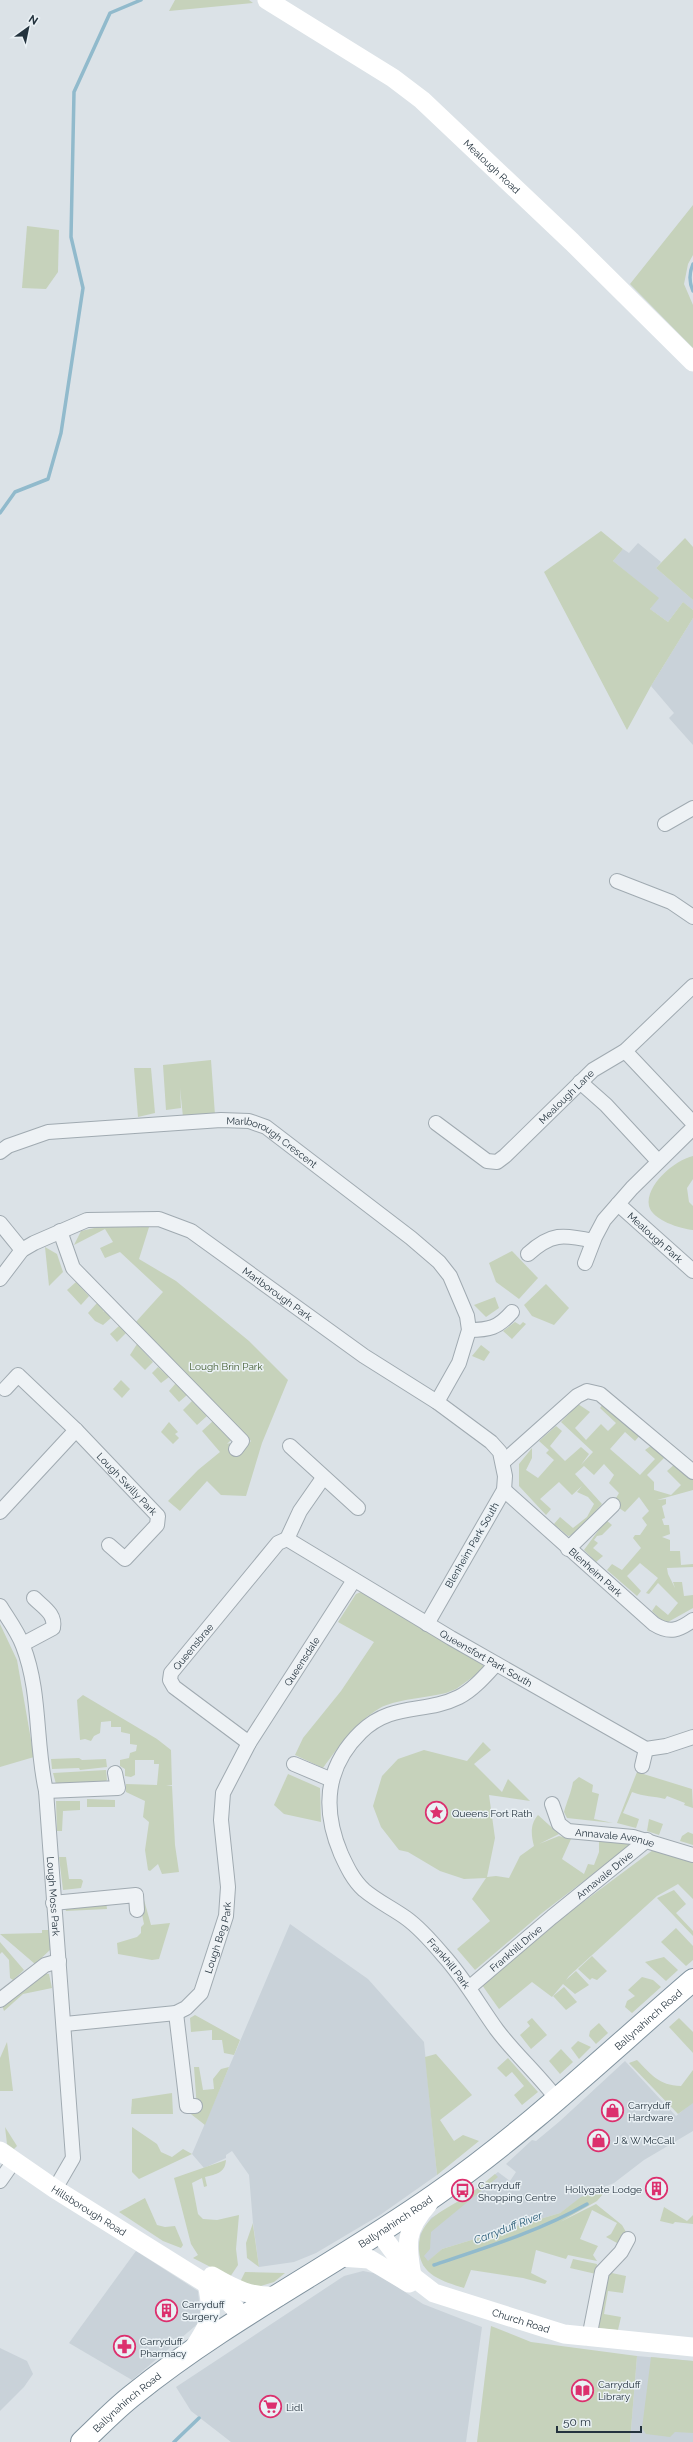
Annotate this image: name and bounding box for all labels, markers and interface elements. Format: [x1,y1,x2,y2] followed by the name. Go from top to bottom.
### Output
[8,8,48,48] north arrow
[26,12,40,28] text: N
[462,137,522,195] street label: Mealough Road
[536,1067,596,1126] street label: Mealough Lane
[226,1115,320,1170] street label: Marlborough Crescent
[626,1210,685,1265] street label: Mealough Park
[241,1265,315,1323] street label: Marlborough Park
[189,1361,263,1372] park label: Lough Brin Park
[95,1450,160,1518] street label: Lough Swilly Park
[443,1500,501,1590] street label: Blenheim Park South
[567,1545,625,1599] street label: Blenheim Park
[170,1621,215,1672] street label: Queensbrae
[438,1627,534,1689] street label: Queensfort Park South
[282,1635,322,1688] street label: Queensdale
[424,1800,450,1826] place icon: Queens Fort Rath
[452,1808,533,1819] place label: Queens Fort Rath
[575,1826,656,1849] street label: Annavale Avenue
[574,1848,635,1901] street label: Annavale Drive
[45,1856,62,1937] street label: Lough Moss Park
[202,1901,233,1975] street label: Lough Beg Park
[487,1923,544,1973] street label: Frankhill Drive
[425,1936,473,1991] street label: Frankhill Park
[612,1987,684,2052] street label: Ballynahinch Road
[600,2098,626,2124] shop icon: Carryduff Hardware
[628,2100,673,2123] place label: Carryduff Hardware
[585,2127,611,2153] shop icon: J & W McCall
[614,2135,675,2146] place label: J & W McCall
[644,2176,670,2202] building icon: Hollygate Lodge
[449,2178,475,2204] bus stop icon: Carryduff Shopping Centre
[478,2180,556,2203] place label: Carryduff Shopping Centre
[50,2183,128,2238] street label: Hillsborough Road
[565,2184,642,2195] place label: Hollygate Lodge
[356,2193,434,2250] street label: Ballynahinch Road
[472,2209,545,2247] water label: Carryduff River
[153,2297,179,2323] building icon: Carryduff Surgery
[182,2299,225,2322] place label: Carryduff Surgery
[491,2306,551,2335] street label: Church Road
[111,2334,137,2360] pharmacy icon: Carryduff Pharmacy
[140,2336,187,2359] place label: Carryduff Pharmacy
[90,2370,163,2434] street label: Ballynahinch Road
[569,2377,595,2403] library icon: Carryduff Library
[598,2379,641,2402] place label: Carryduff Library
[258,2394,284,2420] supermarket icon: Lidl
[286,2402,303,2413] place label: Lidl
[557,2408,641,2434] scale bar
[563,2415,591,2429] text: 50 m

